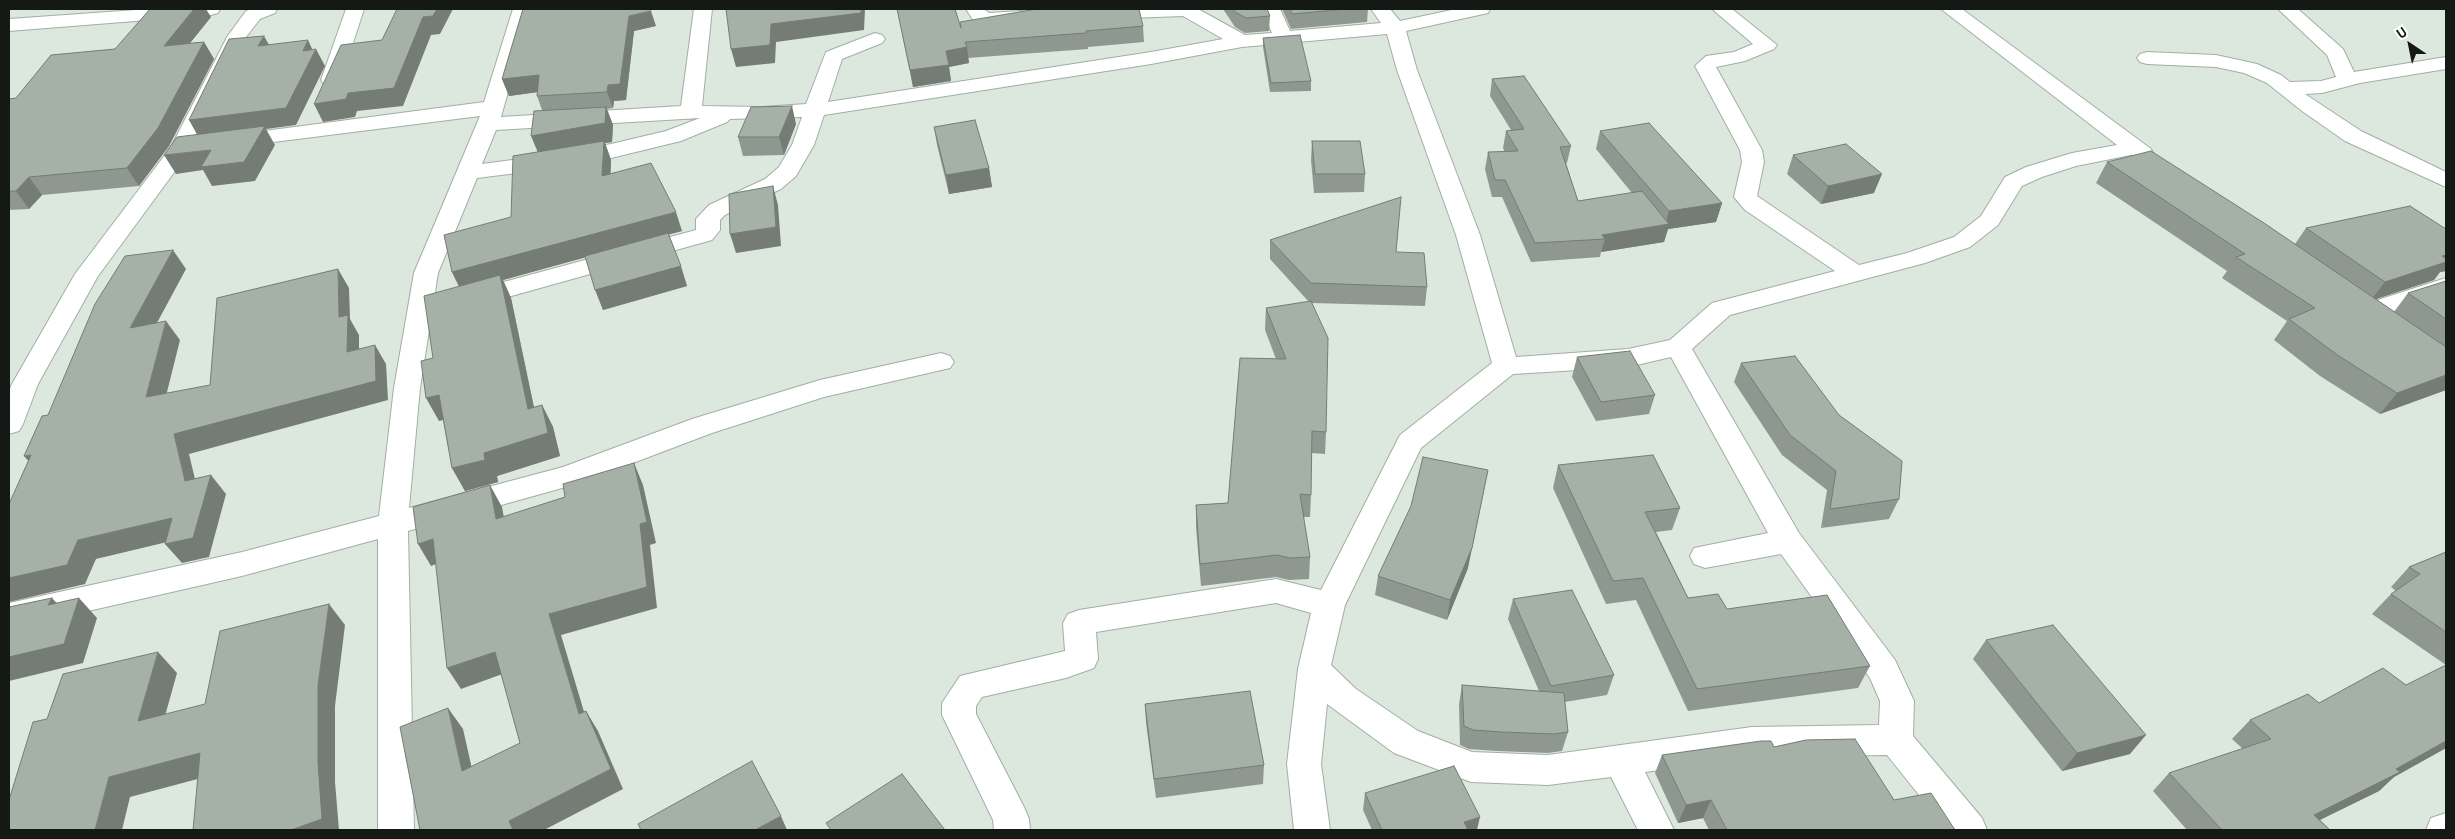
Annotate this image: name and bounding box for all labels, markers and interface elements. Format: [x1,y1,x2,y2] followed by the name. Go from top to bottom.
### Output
[2385,20,2435,70] north arrow
[2393,23,2410,42] text: U

